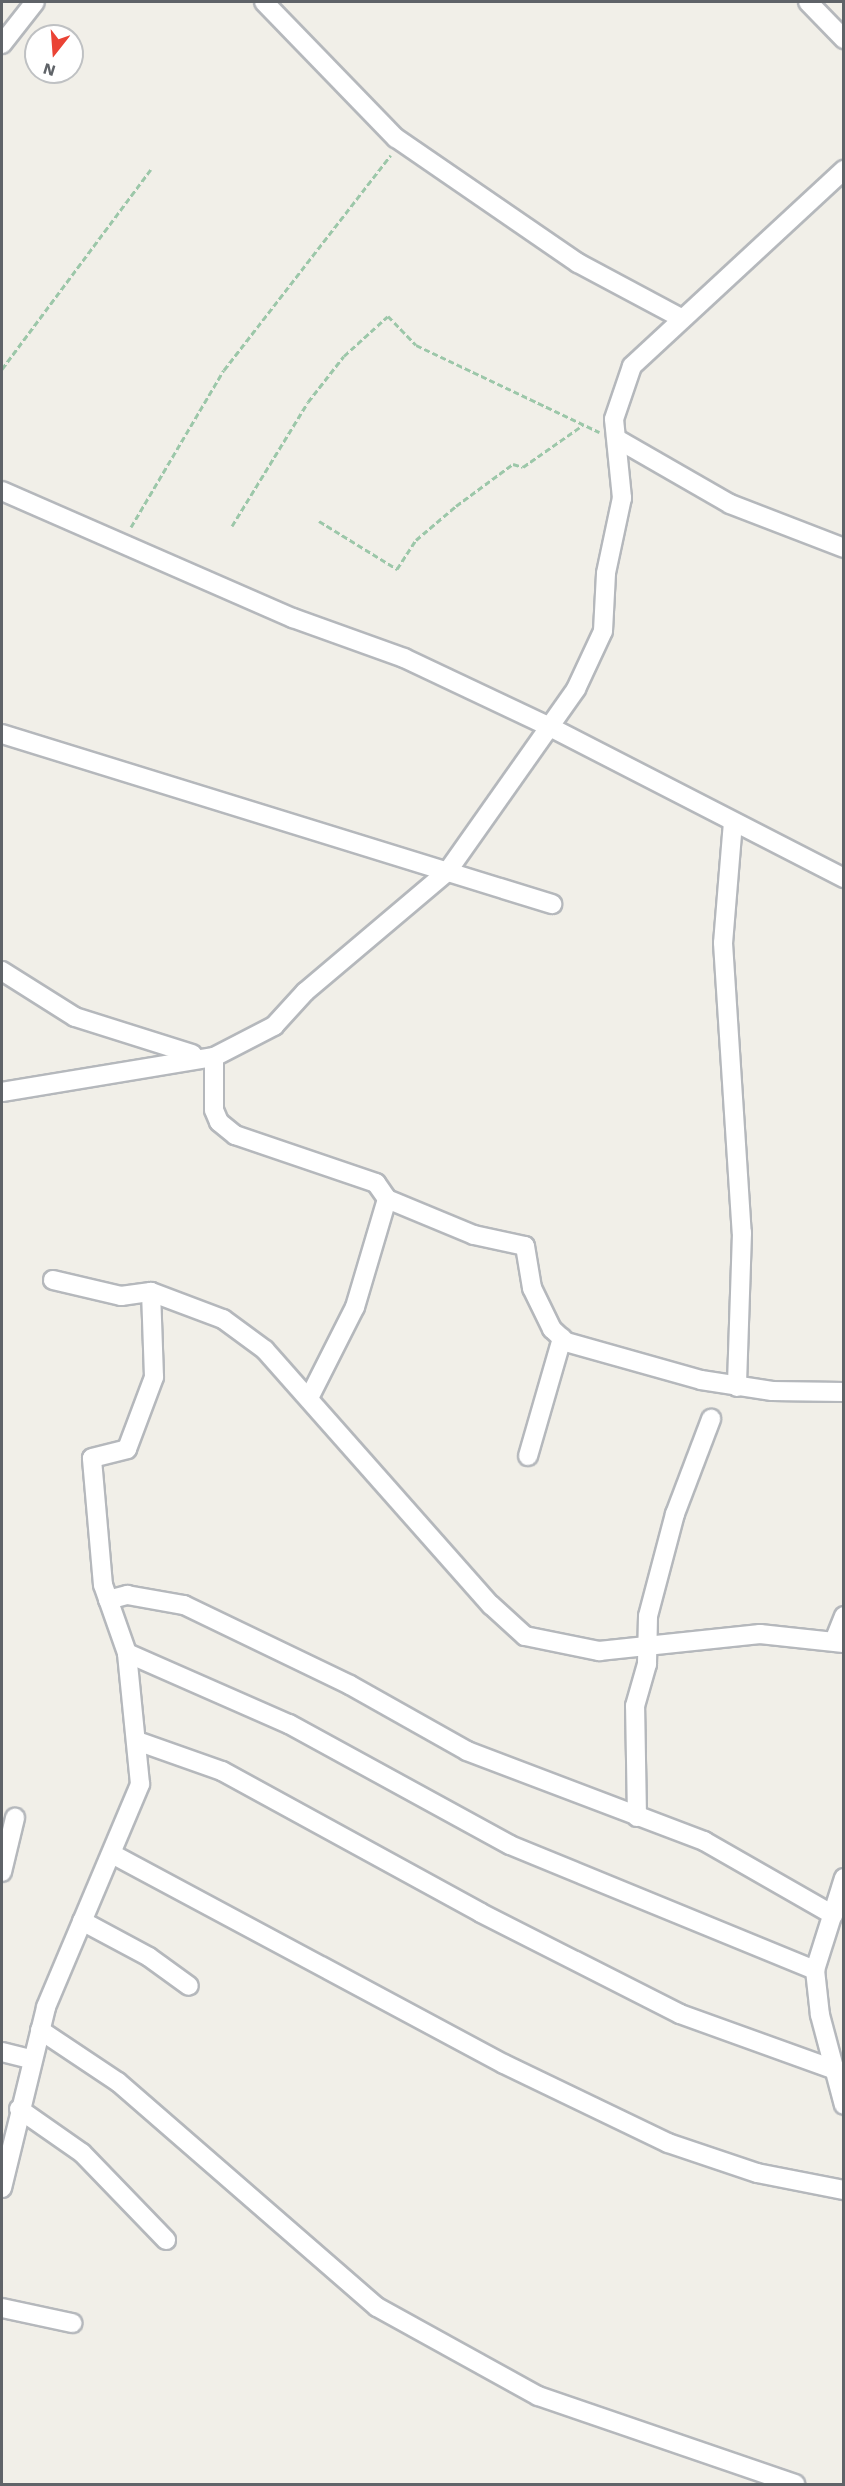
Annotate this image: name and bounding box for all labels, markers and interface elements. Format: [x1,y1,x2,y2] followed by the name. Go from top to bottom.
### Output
[24,24,84,84] north arrow
[41,59,58,81] text: N

